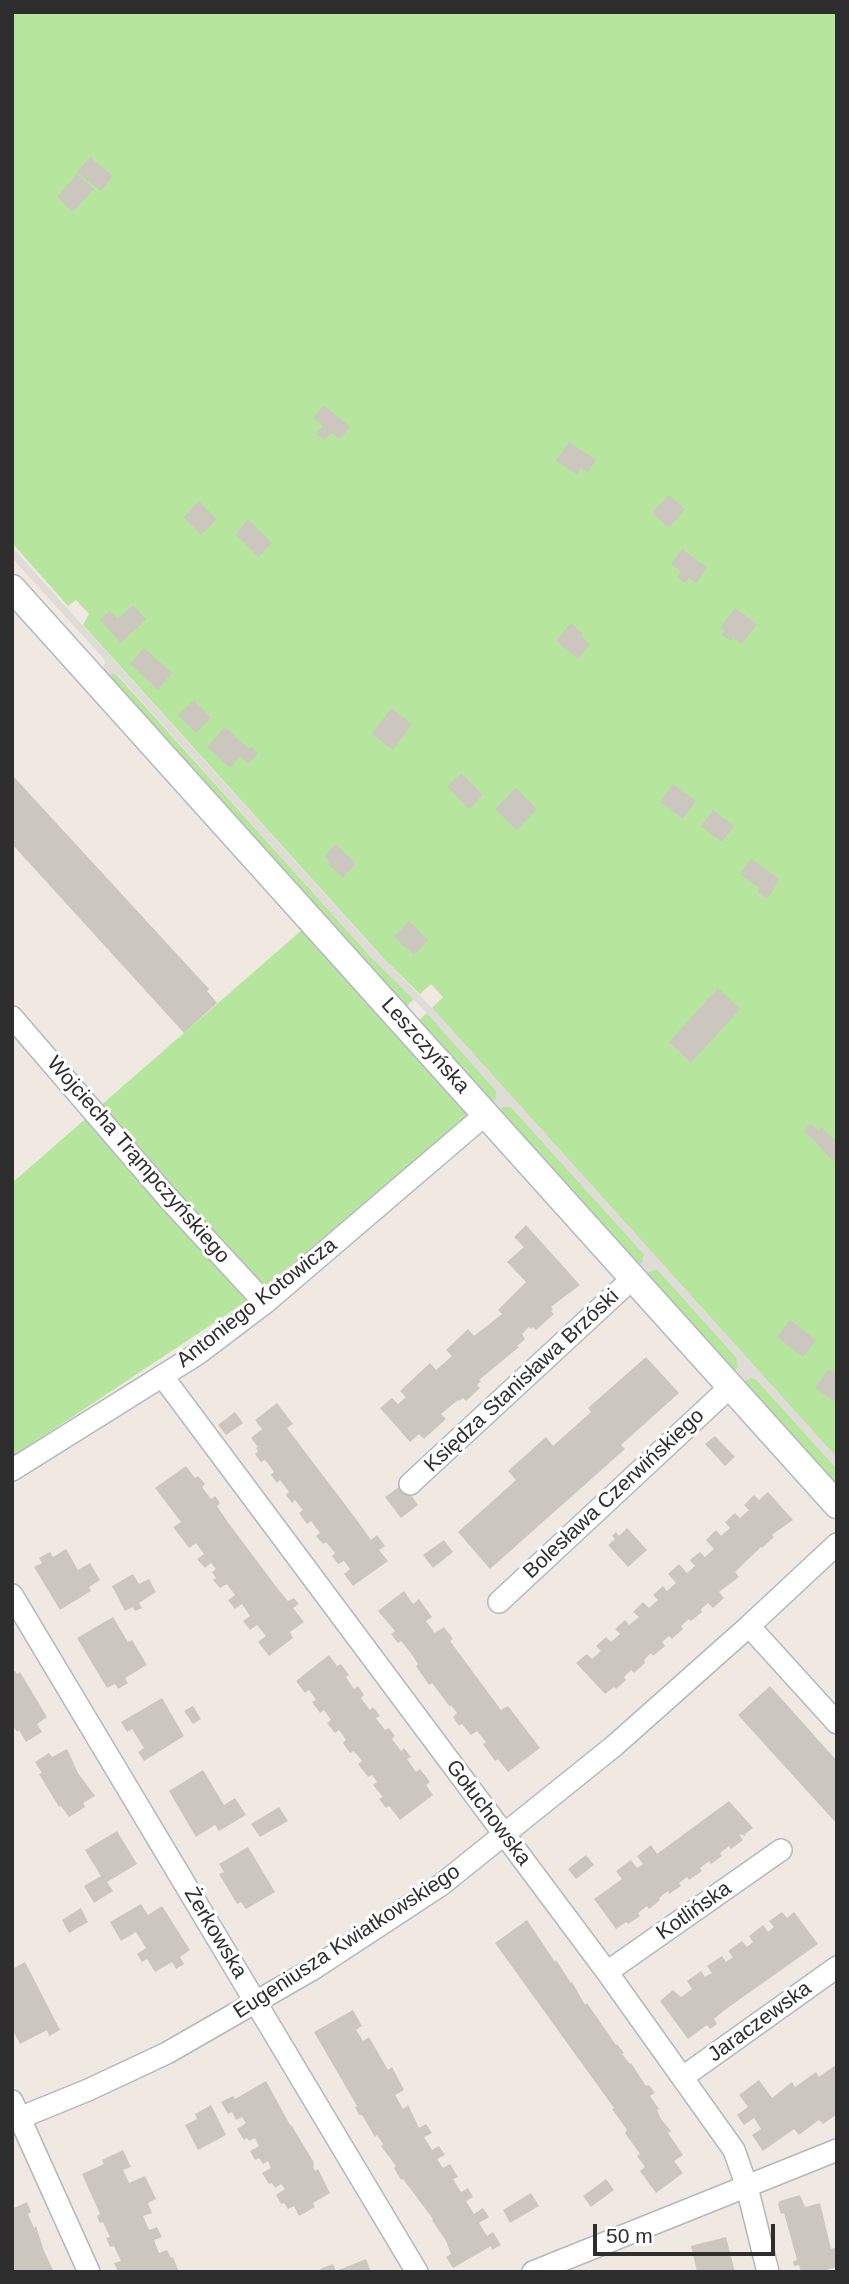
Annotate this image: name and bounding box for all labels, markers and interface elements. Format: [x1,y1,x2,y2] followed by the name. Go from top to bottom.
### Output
[375,993,475,1099] street label: Leszczyńska
[41,1051,235,1269] street label: Wojciecha Trąmpczyńskiego
[172,1233,342,1373] street label: Antoniego Kotowicza
[420,1284,624,1478] street label: Księdza Stanisława Brzóski
[518,1404,710,1584] street label: Bolesława Czerwińskiego
[440,1755,536,1871] street label: Gołuchowska
[229,1859,465,2025] street label: Eugeniusza Kwiatkowskiego
[652,1876,736,1946] street label: Kotlińska
[178,1883,252,1983] street label: Żerkowska
[703,1976,817,2068] street label: Jaraczewska
[597,2210,779,2254] scale bar
[606,2224,653,2247] text: 50 m

